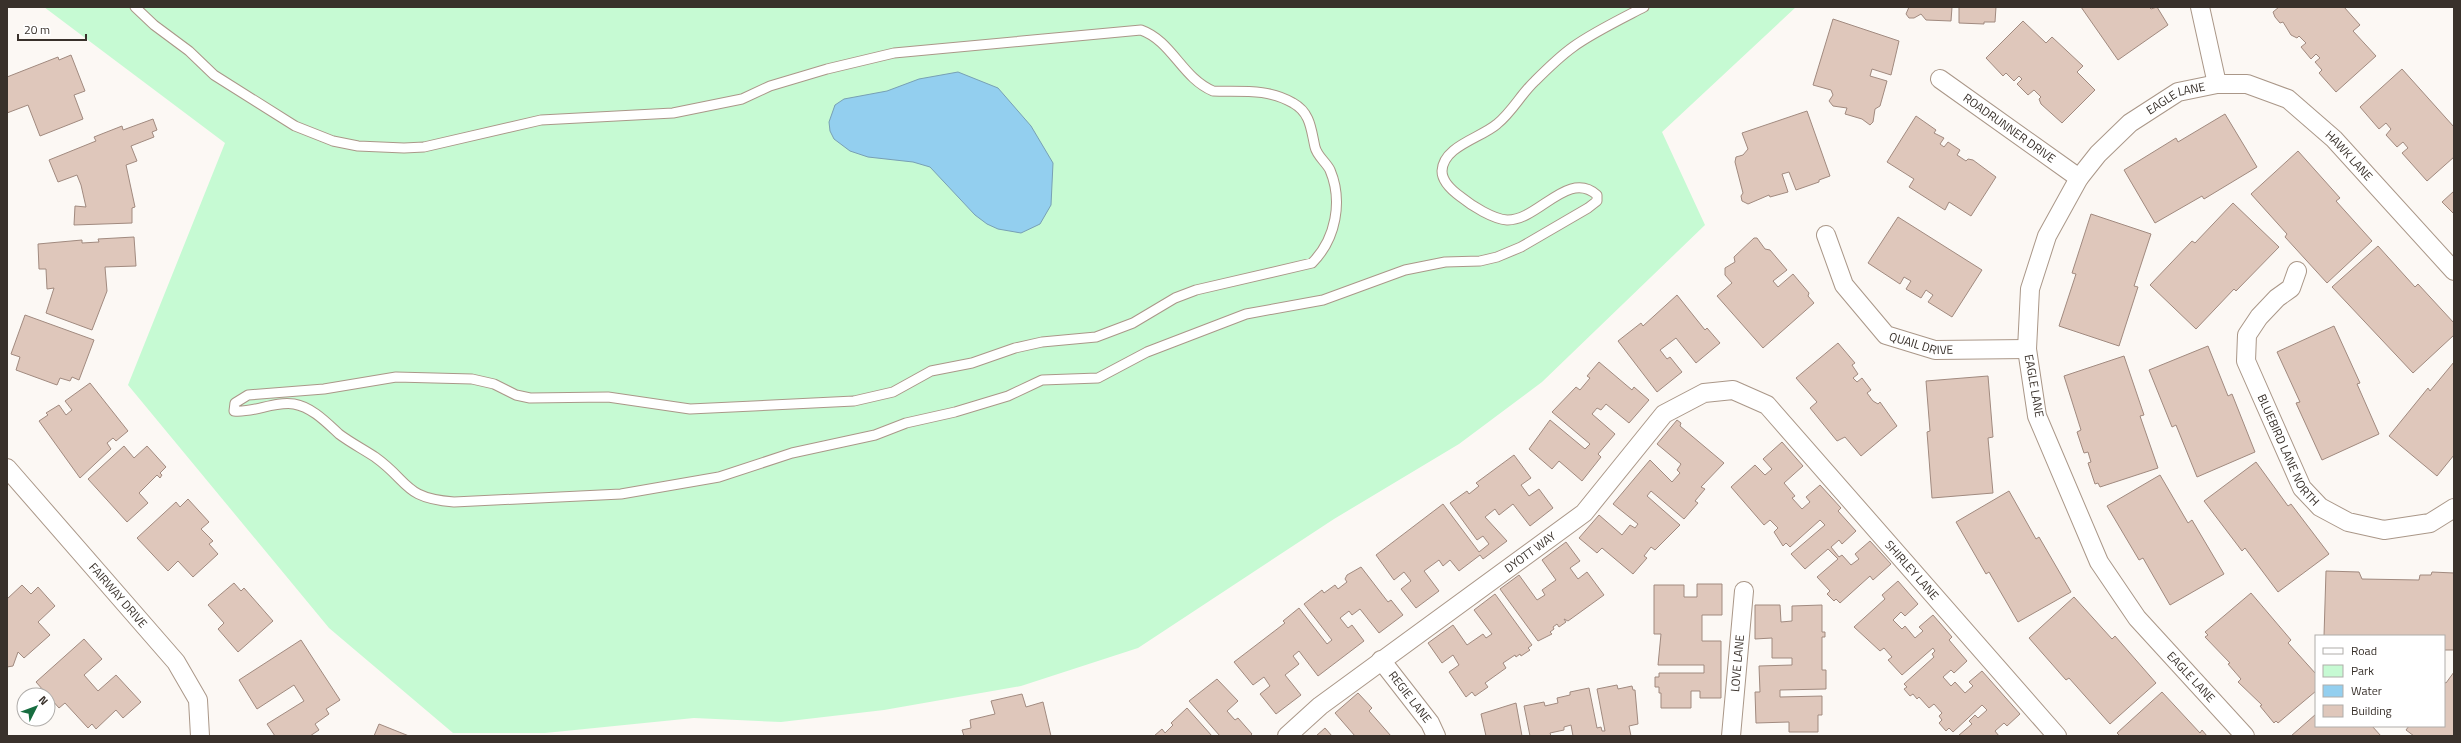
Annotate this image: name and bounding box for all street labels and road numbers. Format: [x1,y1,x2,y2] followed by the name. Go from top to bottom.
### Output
[2142,77,2207,119] street label: EAGLE LANE
[1959,88,2060,168] street label: ROADRUNNER DRIVE
[2321,125,2378,185] street label: HAWK LANE
[1887,327,1954,359] street label: QUAIL DRIVE
[2020,353,2049,419] street label: EAGLE LANE
[2253,391,2324,510] street label: BLUEBIRD LANE NORTH
[1500,526,1560,577] street label: DYOTT WAY
[1881,536,1944,604] street label: SHIRLEY LANE
[85,558,152,632] street label: FAIRWAY DRIVE
[1725,634,1749,693] street label: LOVE LANE
[2163,647,2220,707] street label: EAGLE LANE
[1384,667,1437,727] street label: REGIE LANE

